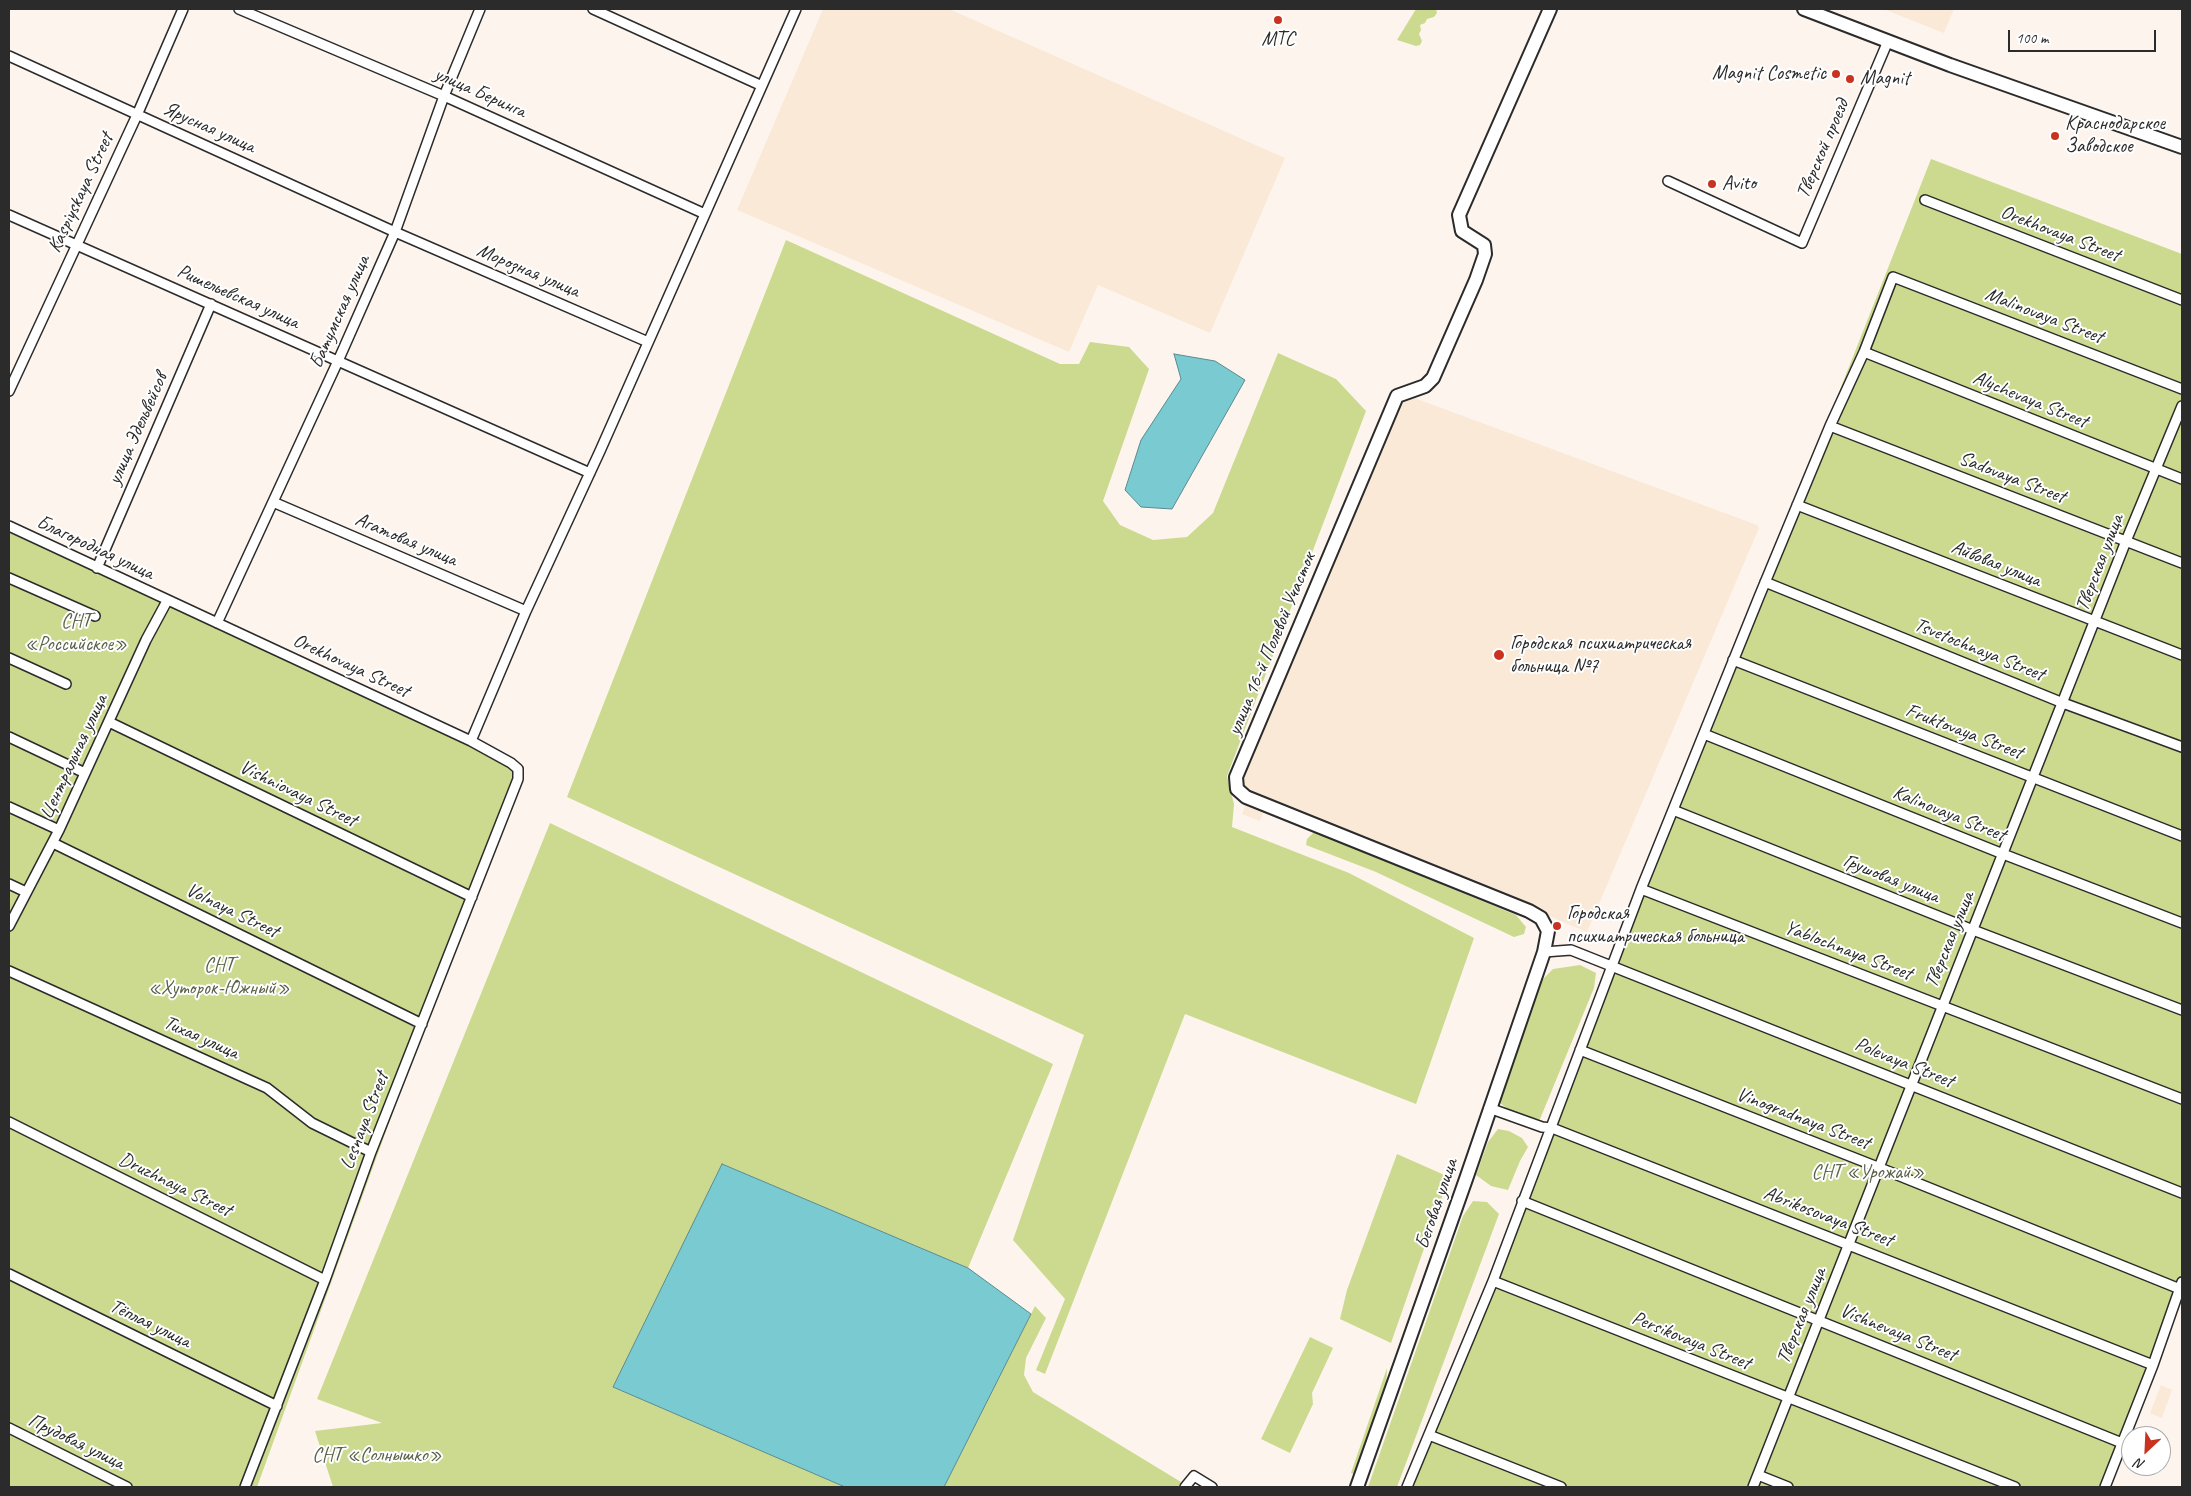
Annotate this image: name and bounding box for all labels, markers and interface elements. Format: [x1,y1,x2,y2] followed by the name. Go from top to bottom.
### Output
[1272,14,1284,26] marker: МТС
[2011,20,2158,52] scale bar
[1261,28,1295,52] place label: МТС
[2016,29,2048,48] text: 100 m
[431,62,529,124] street label: улица Беринга
[1712,62,1826,86] place label: Magnit Cosmetic
[1860,67,1910,91] place label: Magnit
[1830,68,1842,80] marker: Magnit Cosmetic
[1844,73,1856,85] marker: Magnit
[1791,96,1855,202] street label: Тверской проезд
[159,97,259,159] street label: Ярусная улица
[2065,112,2165,159] place label: Краснодарское Заводское
[43,129,119,257] street label: Kaspiyskaya Street
[2049,130,2061,142] marker: Краснодарское Заводское
[1722,172,1756,196] place label: Avito
[1706,178,1718,190] marker: Avito
[1997,200,2123,268] street label: Orekhovaya Street
[473,239,583,303] street label: Морозная улица
[304,252,376,372] street label: Батумская улица
[173,259,303,335] street label: Ришельевская улица
[1982,282,2106,350] street label: Malinovaya Street
[1969,366,2091,434] street label: Alychevaya Street
[103,370,173,488] street label: улица Эдельвейсов
[1955,447,2069,509] street label: Sadovaya Street
[351,508,461,572] street label: Агатовая улица
[33,510,157,586] street label: Благородная улица
[2071,511,2129,615] street label: Тверская улица
[1948,535,2044,593] street label: Айвовая улица
[1223,549,1321,739] street label: улица 16-й Полевой Участок
[25,610,127,657] park label: СНТ «Российское»
[1910,613,2048,687] street label: Tsvetochnaya Street
[289,629,413,703] street label: Orekhovaya Street
[1510,632,1691,679] place label: Городская психиатрическая больница №7
[1492,648,1506,662] marker: Городская психиатрическая больница №7
[35,691,113,823] street label: Центральная улица
[1902,699,2026,765] street label: Fruktovaya Street
[235,755,361,833] street label: Vishniovaya Street
[1889,781,2009,847] street label: Kalinovaya Street
[1839,849,1943,909] street label: Грушовая улица
[182,878,282,944] street label: Volnaya Street
[1920,888,1980,992] street label: Тверская улица
[1567,902,1744,949] place label: Городская психиатрическая больница
[1781,916,1915,986] street label: Yablochnaya Street
[1551,920,1563,932] marker: Городская психиатрическая больница
[148,954,290,1001] park label: СНТ «Хуторок-Южный»
[160,1011,242,1065] street label: Тихая улица
[1851,1032,1957,1094] street label: Polevaya Street
[335,1069,395,1173] street label: Lesnaya Street
[1733,1083,1873,1155] street label: Vinogradnaya Street
[115,1147,235,1223] street label: Druzhnaya Street
[1410,1156,1464,1252] street label: Беговая улица
[1812,1161,1924,1185] park label: СНТ «Урожай»
[1760,1181,1896,1253] street label: Abrikosovaya Street
[1772,1264,1832,1368] street label: Тверская улица
[106,1294,194,1354] street label: Тёплая улица
[1836,1299,1960,1367] street label: Vishnevaya Street
[1628,1306,1754,1376] street label: Persikovaya Street
[24,1408,128,1476] street label: Прудовая улица
[2121,1426,2171,1476] north arrow
[312,1444,442,1468] park label: СНТ «Солнышко»
[2132,1455,2147,1474] text: N

